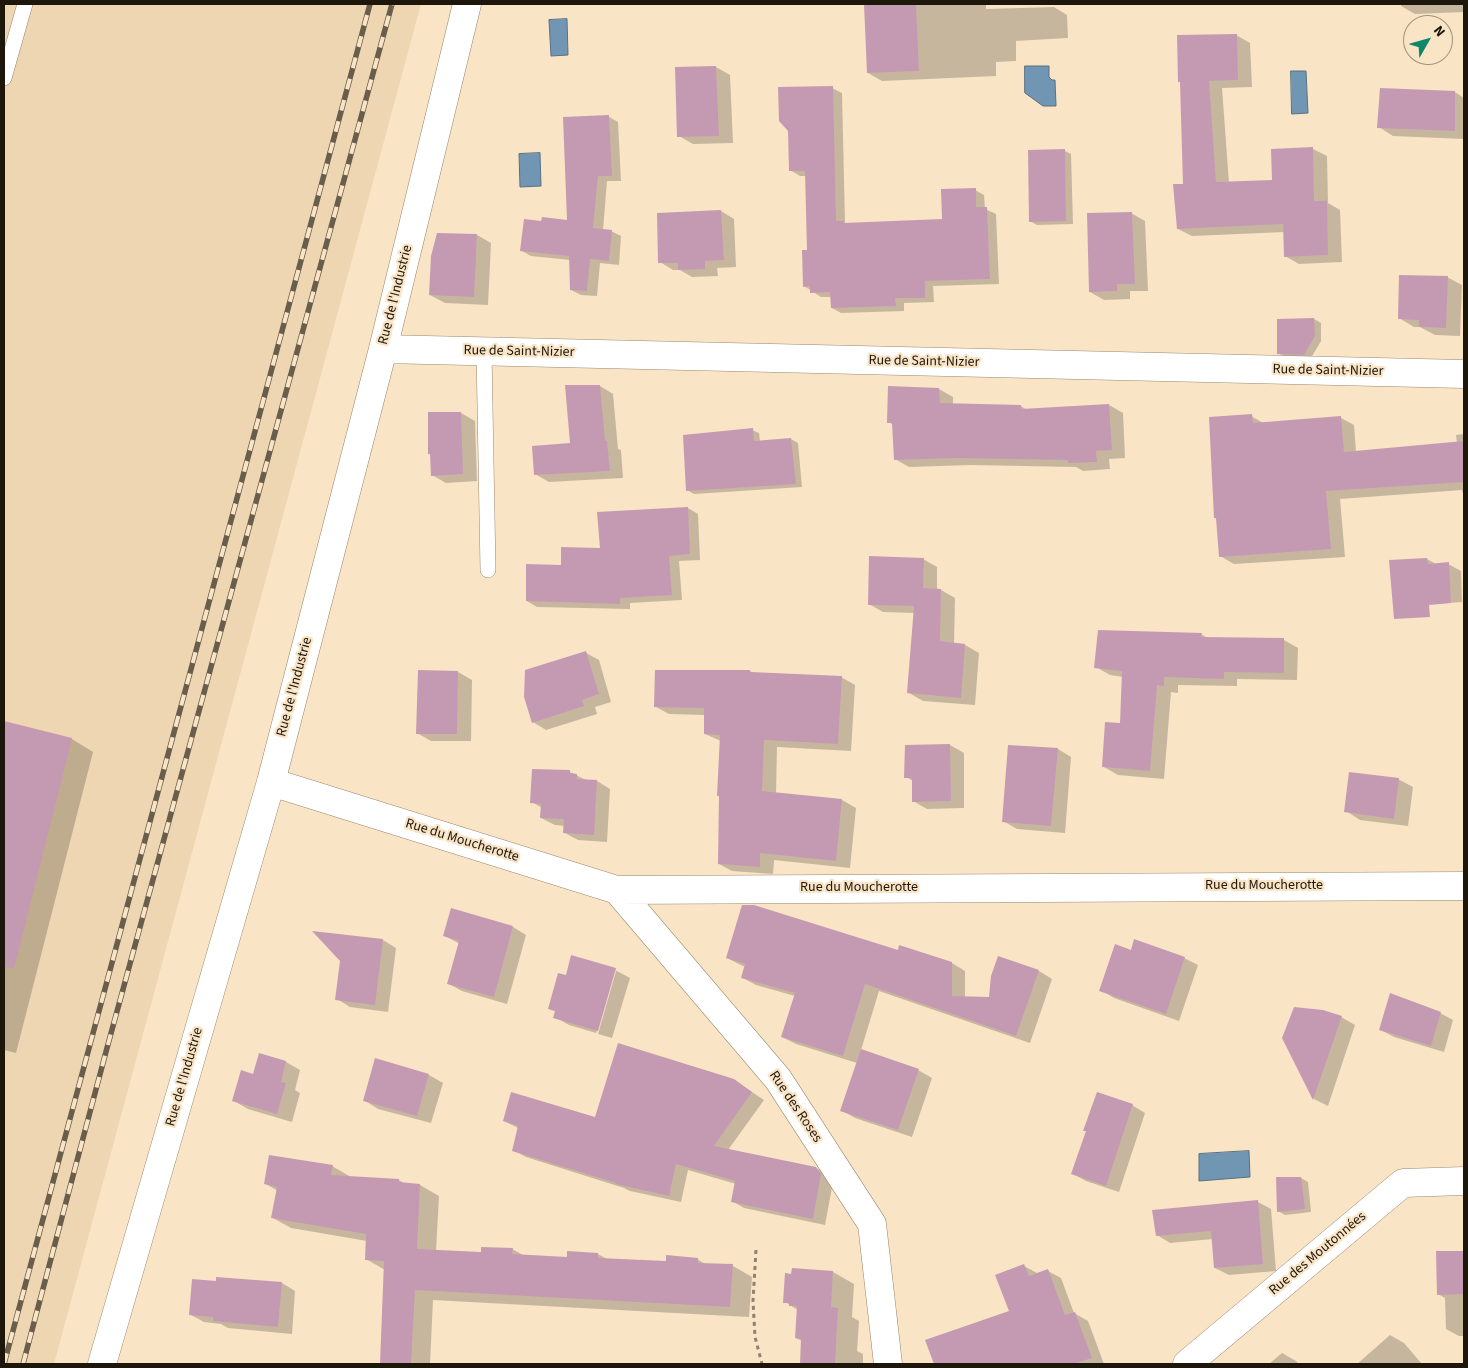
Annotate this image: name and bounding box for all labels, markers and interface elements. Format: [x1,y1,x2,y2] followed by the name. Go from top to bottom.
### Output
[1403,15,1453,65] north arrow
[1428,22,1450,41] text: N
[375,243,417,347] street label: Rue de l'Industrie
[463,343,575,361] street label: Rue de Saint-Nizier
[868,353,980,371] street label: Rue de Saint-Nizier
[1272,362,1384,380] street label: Rue de Saint-Nizier
[274,635,316,739] street label: Rue de l'Industrie
[403,816,521,866] street label: Rue du Moucherotte
[1205,878,1323,894] street label: Rue du Moucherotte
[800,880,918,896] street label: Rue du Moucherotte
[163,1026,207,1128] street label: Rue de l'Industrie
[765,1068,825,1146] street label: Rue des Roses
[1266,1209,1370,1299] street label: Rue des Moutonnées

